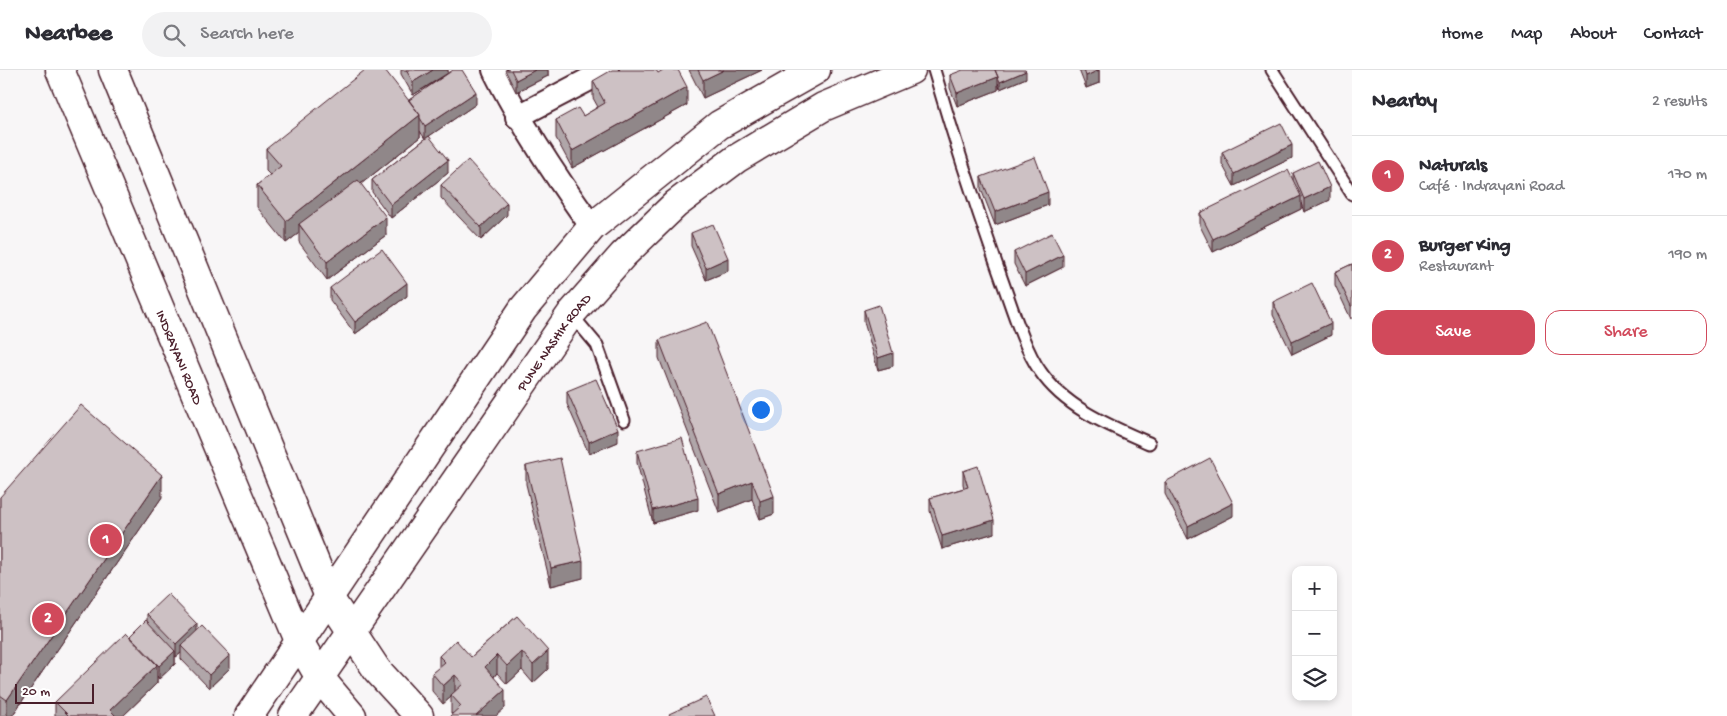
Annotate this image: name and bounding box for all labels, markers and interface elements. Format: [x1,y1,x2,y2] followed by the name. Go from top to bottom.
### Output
[142,12,492,57] search box
[25,20,112,49] text: Nearbee
[160,21,188,49] icon: search
[200,23,294,46] text: Search here
[1441,24,1483,45] text: Home
[1511,24,1542,45] text: Map
[1570,24,1616,45] text: About
[1644,24,1702,45] text: Contact
[1372,90,1437,115] text: Nearby
[1652,93,1707,112] text: 2 results
[1419,155,1487,178] text: Naturals
[1385,166,1391,185] text: 1
[1668,166,1707,185] text: 170 m
[1419,178,1564,197] text: Café · Indrayani Road
[1419,235,1511,258] text: Burger King
[1384,246,1392,265] text: 2
[1668,246,1707,265] text: 190 m
[1419,258,1493,277] text: Restaurant
[514,290,597,396] street label: PUNE NASHIK ROAD
[150,308,206,409] street label: INDRAYANI ROAD
[1372,310,1535,355] button: Save
[1545,310,1707,355] button: Share
[748,397,774,423] your location
[90,521,122,559] pin: 1
[1292,566,1337,701] map controls
[1292,566,1337,611] button: +
[32,600,64,638] pin: 2
[1292,611,1337,656] button: −
[1292,656,1337,701] button: layers
[15,681,94,704] scale bar
[22,684,50,701] text: 20 m

